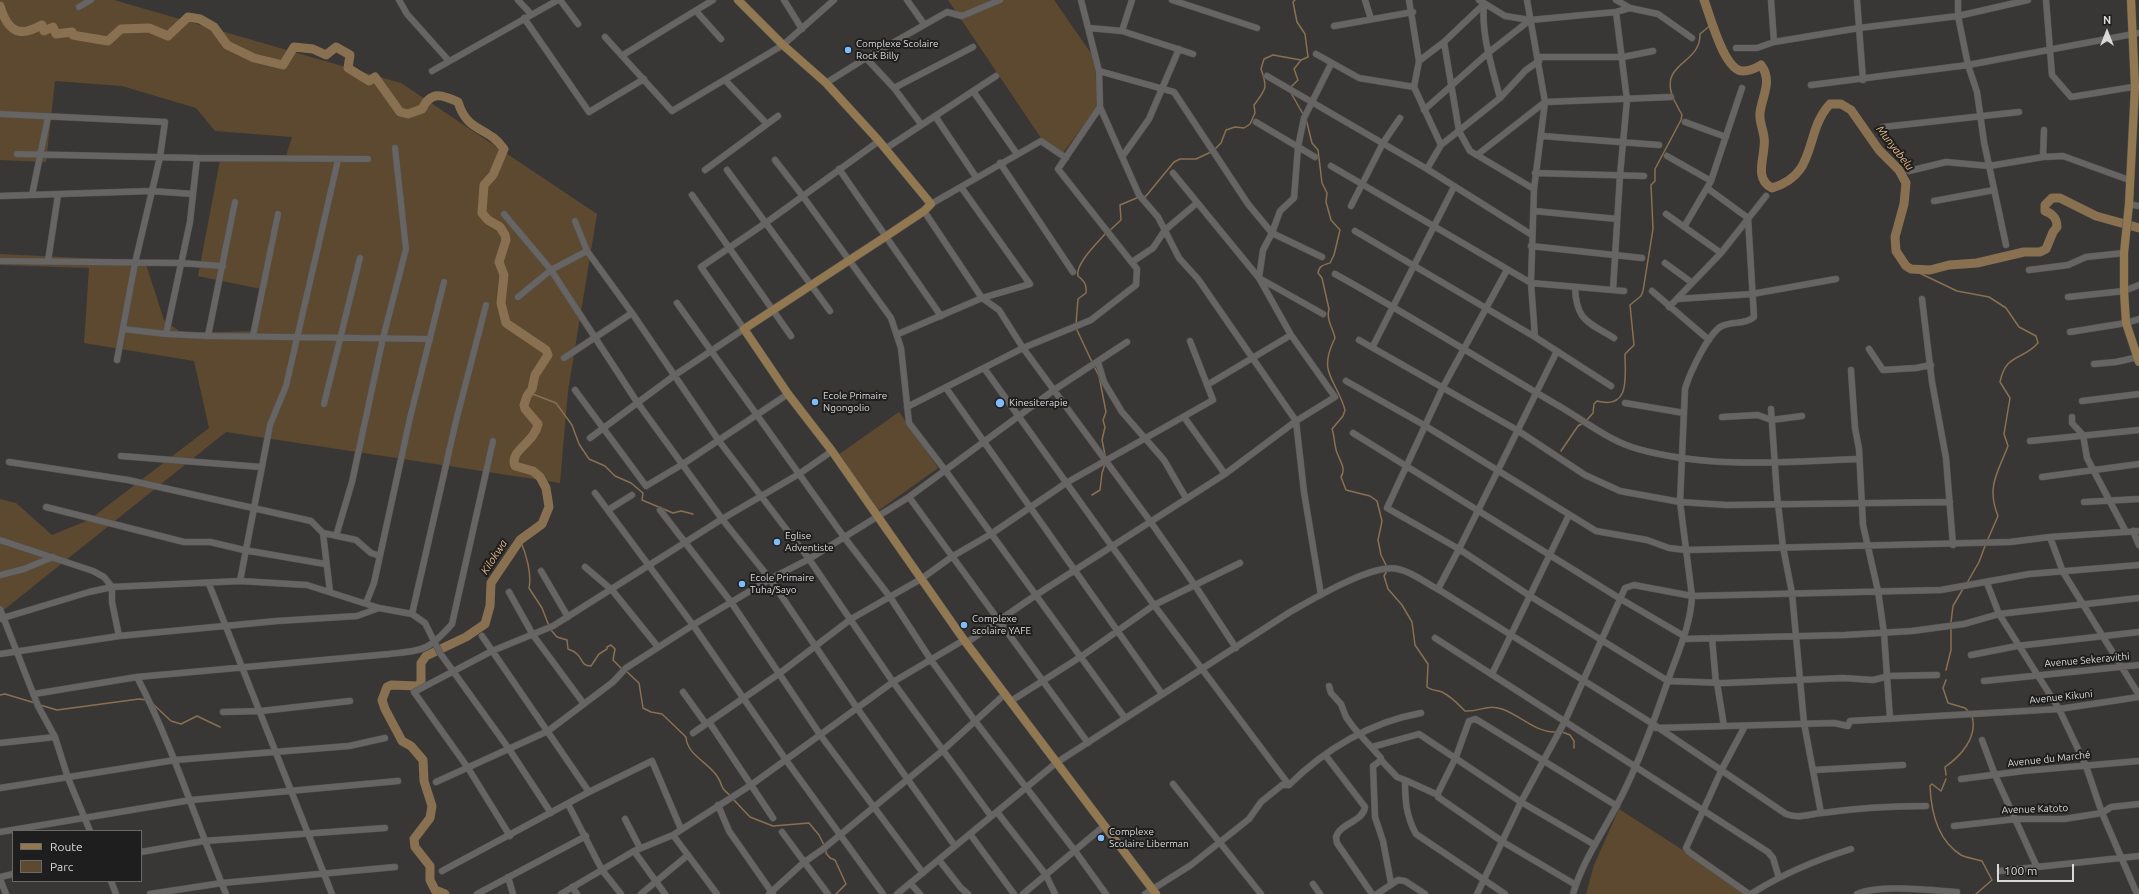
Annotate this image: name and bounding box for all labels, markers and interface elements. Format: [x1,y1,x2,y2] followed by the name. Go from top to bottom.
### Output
[2087,12,2127,52] north arrow
[2103,14,2111,26] text: N
[856,38,939,62] place label: Complexe Scolaire Rock Billy
[843,45,853,55] marker: Complexe Scolaire Rock Billy
[1873,123,1917,173] water label: Munyabelu
[823,390,887,414] place label: Ecole Primaire Ngongolio
[810,397,820,407] marker: Ecole Primaire Ngongolio
[994,397,1006,409] marker: Kinesiterapie
[1009,397,1068,409] place label: Kinesiterapie
[785,530,834,554] place label: Eglise Adventiste
[478,537,510,577] water label: Kilokwa
[772,537,782,547] marker: Eglise Adventiste
[750,572,814,596] place label: Ecole Primaire Tuha/Sayo
[737,579,747,589] marker: Ecole Primaire Tuha/Sayo
[972,613,1031,636] place label: Complexe scolaire YAFE
[959,620,969,630] marker: Complexe scolaire YAFE
[2044,650,2130,670] street label: Avenue Sekeravithi
[2029,688,2093,706] street label: Avenue Kikuni
[2007,749,2091,769] street label: Avenue du Marché
[2001,802,2069,816] street label: Avenue Katoto
[1109,826,1189,850] place label: Complexe Scolaire Liberman
[12,830,142,882] legend
[1096,833,1106,843] marker: Complexe Scolaire Liberman
[50,840,83,853] text: Route
[1999,856,2076,882] scale bar
[50,860,73,873] text: Parc
[2004,864,2037,877] text: 100 m

